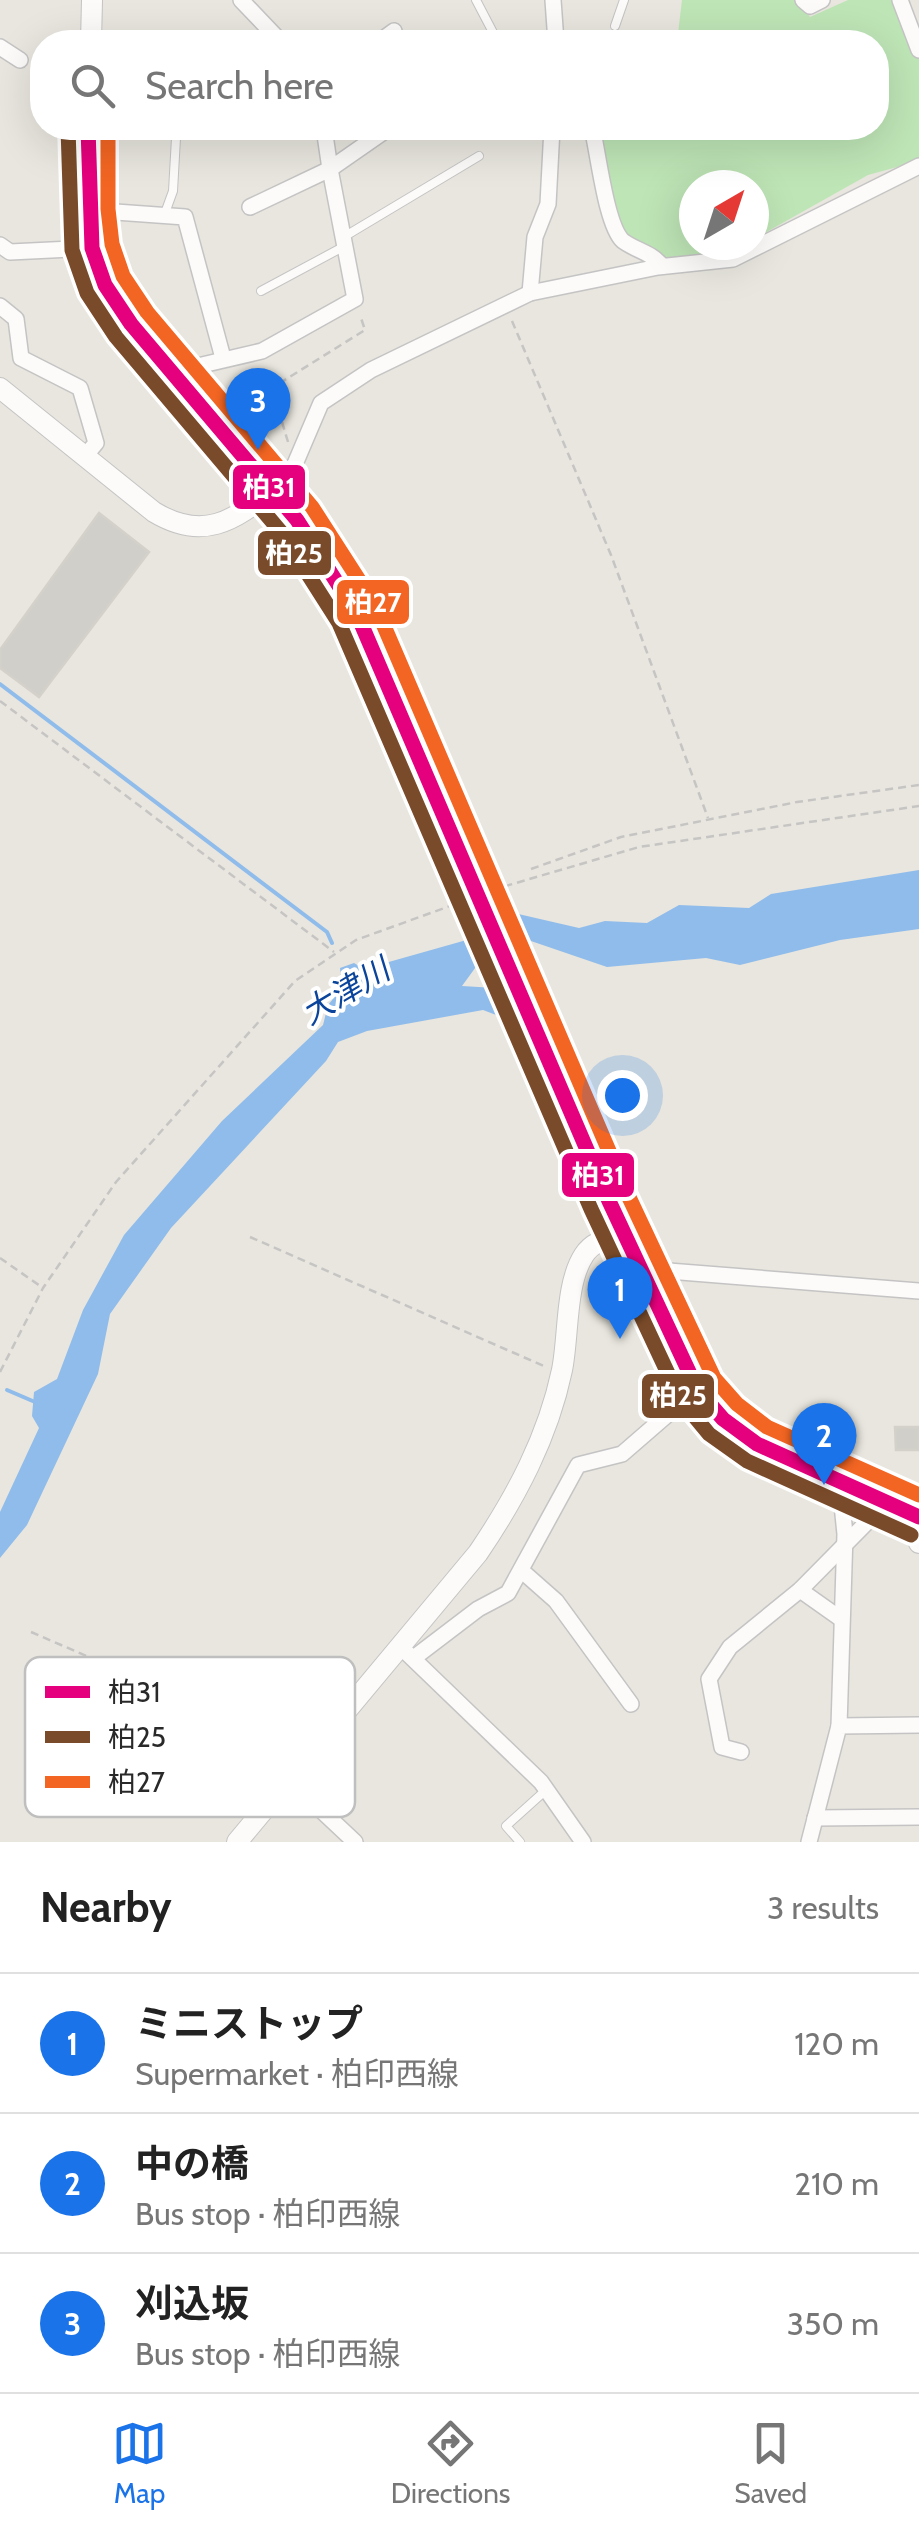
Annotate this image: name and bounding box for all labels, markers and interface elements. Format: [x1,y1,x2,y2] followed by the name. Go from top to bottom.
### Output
[30,30,889,140] search box
[65,58,120,113] icon: search
[145,62,334,109] text: Search here
[679,170,769,260] north arrow
[226,368,290,450] pin: 3
[231,463,307,511] line badge: 柏31
[242,470,296,504] text: 柏31
[256,529,333,577] line badge: 柏25
[265,536,323,570] text: 柏25
[335,578,411,626] line badge: 柏27
[344,585,402,619] text: 柏27
[294,948,399,1032] water label: 大津川
[597,1070,648,1121] your location
[560,1151,636,1199] line badge: 柏31
[571,1158,625,1192] text: 柏31
[588,1256,652,1339] pin: 1
[640,1372,716,1420] line badge: 柏25
[649,1378,707,1412] text: 柏25
[792,1402,856,1485] pin: 2
[25,1657,355,1817] legend
[108,1675,160,1709] text: 柏31
[108,1720,166,1754] text: 柏25
[108,1765,165,1799] text: 柏27
[40,1881,172,1933] text: Nearby
[767,1888,879,1927] text: 3 results
[135,2000,363,2047] text: ミニストップ
[67,2024,78,2063] text: 1
[794,2024,879,2063] text: 120 m
[135,2054,459,2093] text: Supermarket · 柏印西線
[135,2140,249,2187] text: 中の橋
[64,2164,81,2203] text: 2
[794,2164,879,2203] text: 210 m
[135,2194,401,2233] text: Bus stop · 柏印西線
[135,2280,249,2327] text: 刈込坂
[64,2304,81,2343] text: 3
[787,2304,879,2343] text: 350 m
[135,2334,401,2373] text: Bus stop · 柏印西線
[112,2416,167,2510] tab: Map
[391,2416,510,2510] tab: Directions
[734,2416,807,2510] tab: Saved

